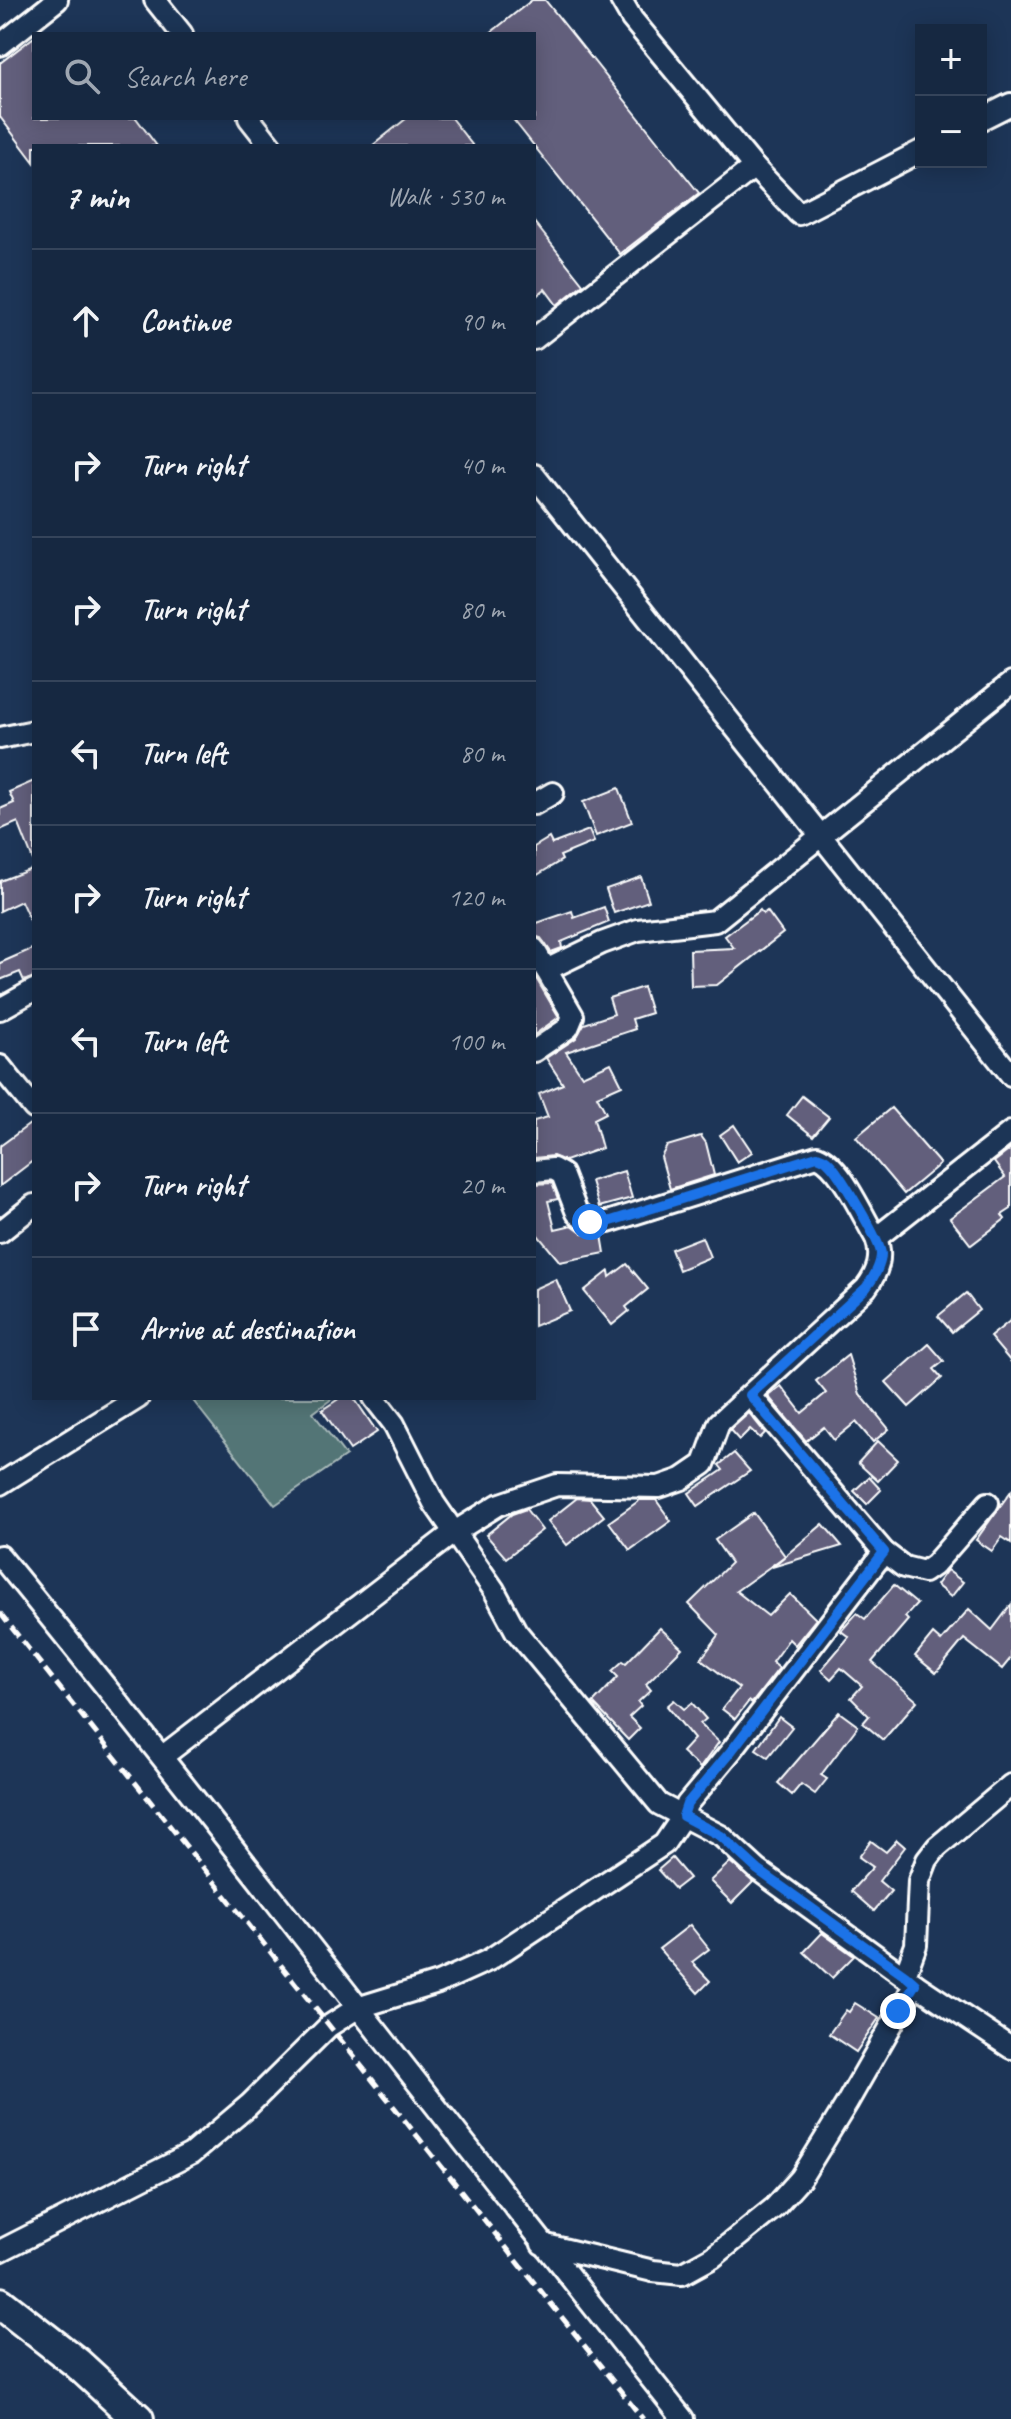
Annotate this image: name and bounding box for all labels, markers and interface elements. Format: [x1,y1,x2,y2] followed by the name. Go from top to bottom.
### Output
[915,24,987,168] map controls
[915,24,987,96] button: +
[32,32,536,120] search box
[60,54,104,98] icon: search
[124,57,246,95] text: Search here
[915,96,987,168] button: −
[64,175,129,218] text: 7 min
[387,180,504,213] text: Walk · 530 m
[64,299,108,343] icon: ahead
[140,302,230,340] text: Continue
[460,305,504,338] text: 90 m
[64,443,108,487] icon: right
[140,446,245,484] text: Turn right
[460,449,504,482] text: 40 m
[64,587,108,631] icon: right
[140,590,245,628] text: Turn right
[460,593,504,626] text: 80 m
[64,731,108,775] icon: left
[140,734,227,772] text: Turn left
[460,737,504,770] text: 80 m
[64,875,108,919] icon: right
[140,878,245,916] text: Turn right
[448,881,504,914] text: 120 m
[64,1019,108,1063] icon: left
[140,1022,227,1060] text: Turn left
[448,1025,504,1058] text: 100 m
[64,1163,108,1207] icon: right
[140,1166,245,1204] text: Turn right
[460,1169,504,1202] text: 20 m
[572,1204,608,1240] route start
[64,1307,108,1351] icon: arrive
[140,1310,355,1348] text: Arrive at destination
[880,1993,916,2029] route end

